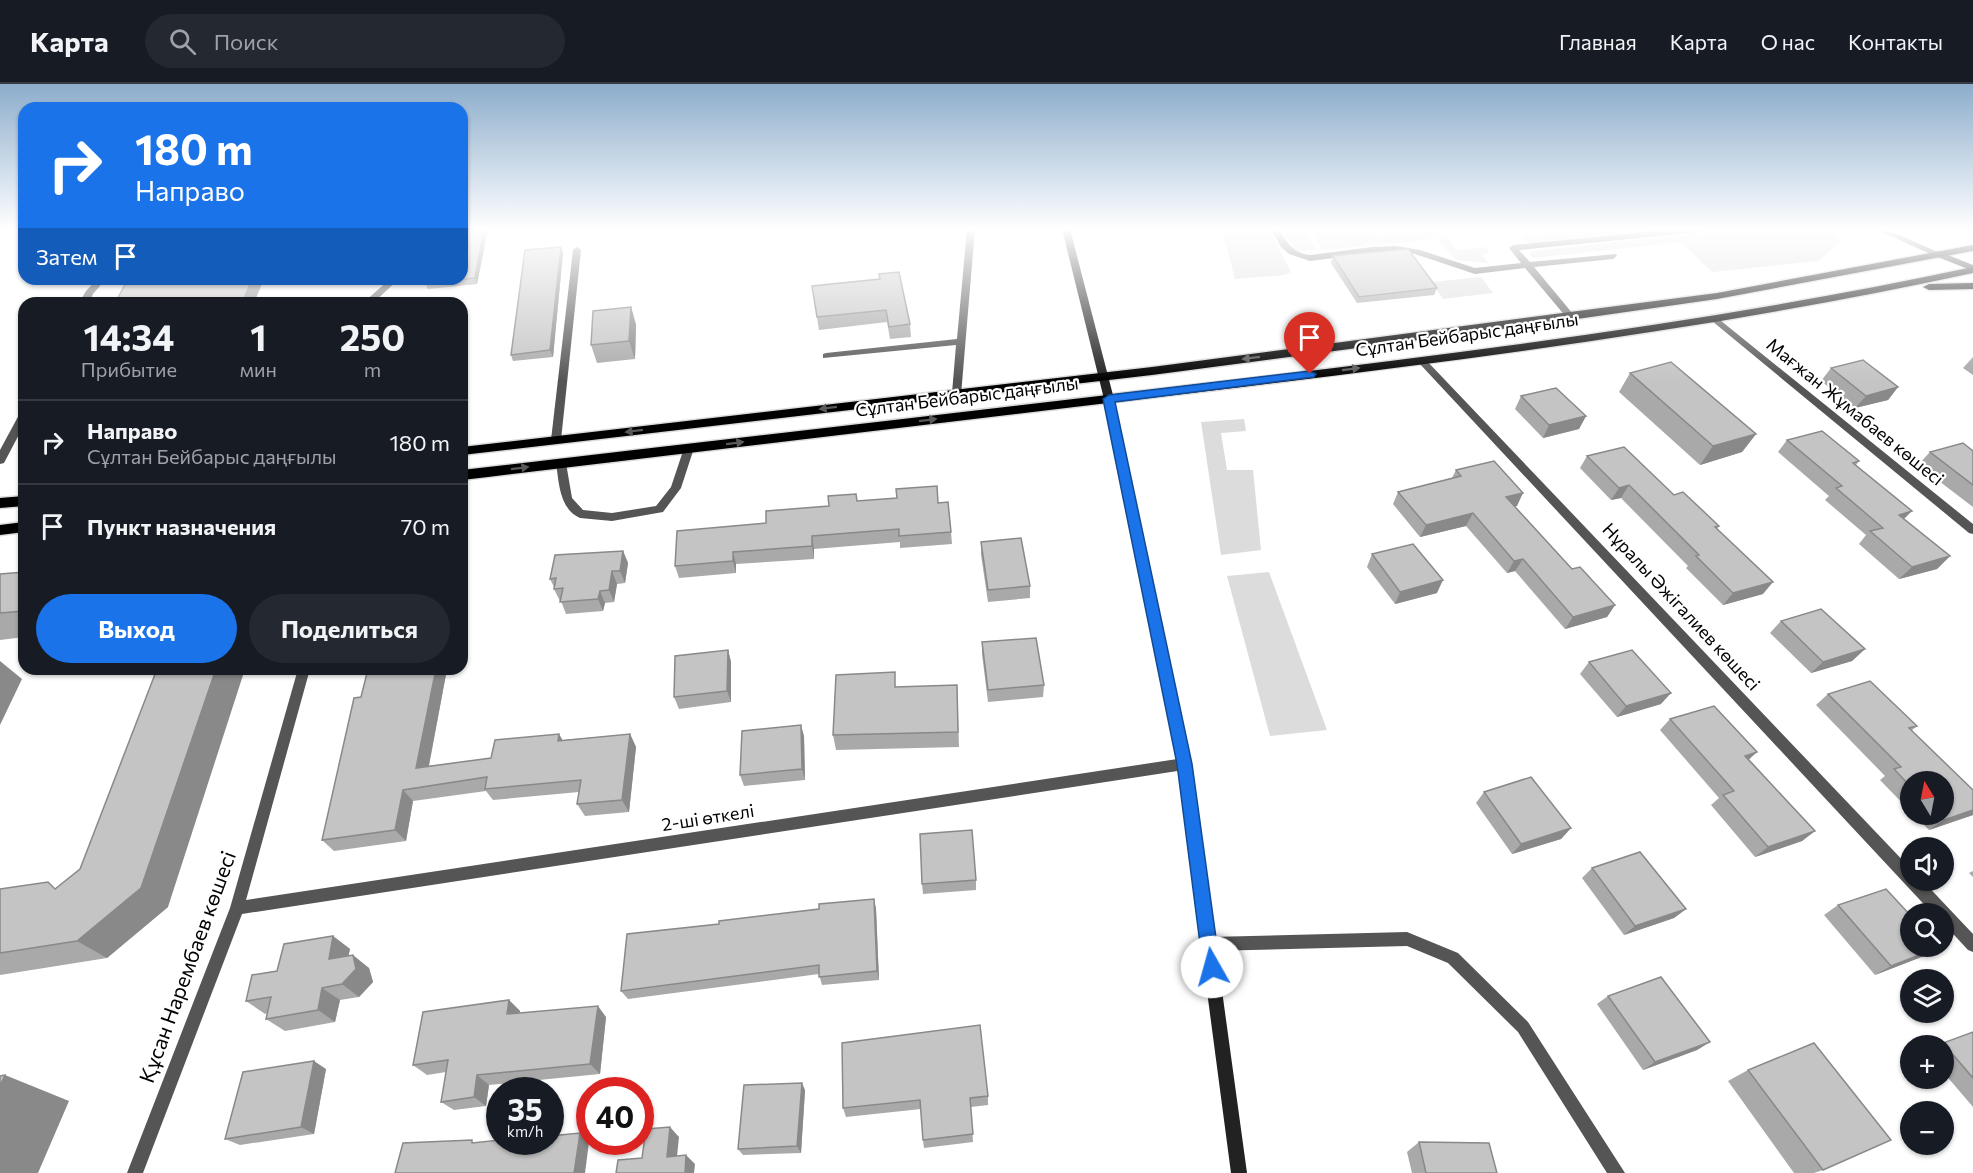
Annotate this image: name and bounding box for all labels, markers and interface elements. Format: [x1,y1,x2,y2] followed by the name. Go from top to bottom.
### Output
[145,14,565,68] search box
[30,24,109,58] text: Карта
[166,25,199,58] icon: search
[214,28,278,55] text: Поиск
[1559,29,1637,54] text: Главная
[1670,29,1728,54] text: Карта
[1761,29,1815,54] text: О нас
[1848,29,1943,54] text: Контакты
[135,122,253,174] text: 180 m
[36,126,114,204] icon: right
[135,174,245,207] text: Направо
[109,240,142,273] icon: arrive
[36,243,97,270] text: Затем
[1354,307,1580,361] street label: Сұлтан Бейбарыс даңғылы
[1284,312,1335,374] pin
[83,314,174,358] text: 14:34
[250,314,267,358] text: 1
[340,314,405,358] text: 250
[1293,321,1326,354] icon: arrive
[1763,333,1949,490] street label: Мағжан Жұмабаев көшесі
[1241,353,1260,362] one-way arrow
[81,357,177,381] text: Прибытие
[240,357,277,381] text: мин
[364,357,381,381] text: m
[1342,365,1361,374] one-way arrow
[854,371,1080,421] street label: Сұлтан Бейбарыс даңғылы
[818,403,837,413] one-way arrow
[919,415,938,425] one-way arrow
[87,417,177,444] text: Направо
[36,426,69,459] icon: right
[625,426,644,436] one-way arrow
[389,429,450,456] text: 180 m
[725,438,744,448] one-way arrow
[87,444,337,468] text: Сұлтан Бейбарыс даңғылы
[511,463,530,473] one-way arrow
[36,510,69,543] icon: arrive
[87,513,276,540] text: Пункт назначения
[401,513,450,540] text: 70 m
[1598,518,1765,695] street label: Нұралы Әжiгалиев көшесi
[36,594,237,663] button: Выход
[249,594,450,663] button: Поделиться
[1900,771,1954,825] north arrow
[1900,771,1954,1155] map controls
[660,799,756,835] street label: 2-ші өткелі
[1900,837,1954,891] button: sound
[133,847,240,1086] street label: Құсан Нарембаев көшесі
[1900,903,1954,957] button: search
[1180,935,1244,999] position arrow
[1900,969,1954,1023] button: layers
[1900,1035,1954,1089] button: +
[576,1077,654,1155] speed limit sign: 40
[508,1090,542,1127] text: 35
[1900,1101,1954,1155] button: −
[507,1122,543,1140] text: km/h

